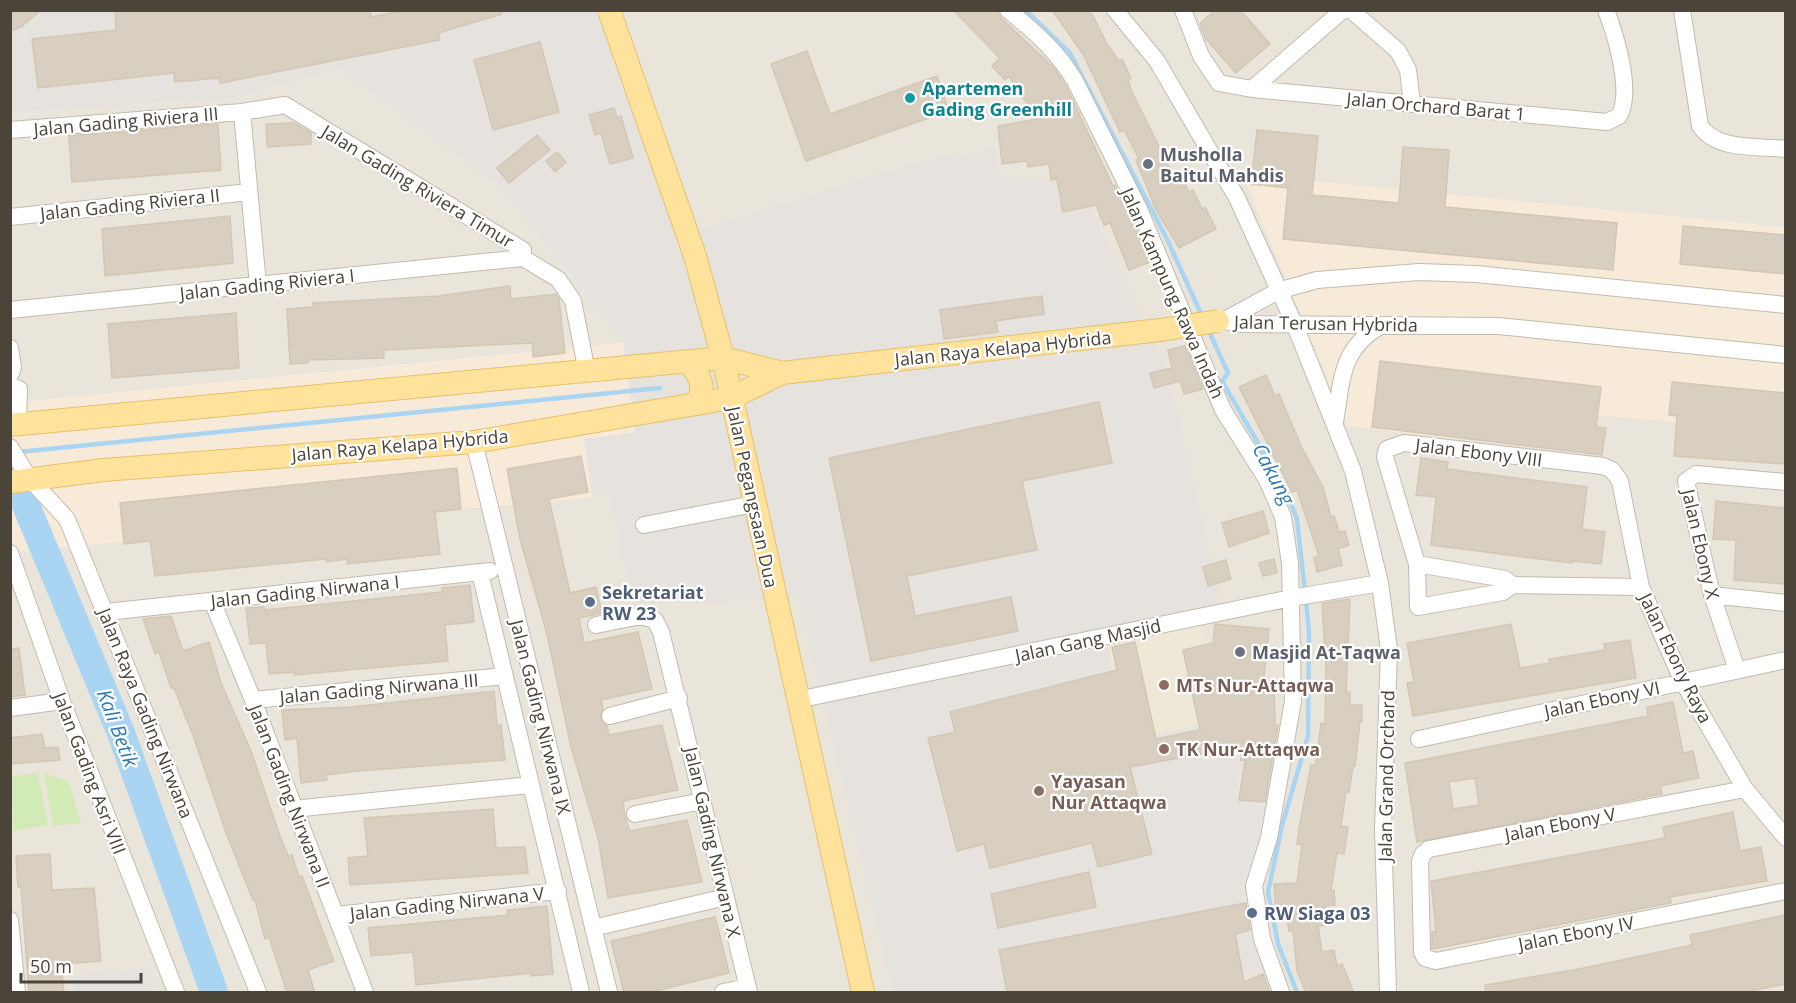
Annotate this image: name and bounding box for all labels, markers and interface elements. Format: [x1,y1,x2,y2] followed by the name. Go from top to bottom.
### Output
[922,76,1072,121] place label: Apartemen Gading Greenhill
[1344,86,1526,126] street label: Jalan Orchard Barat 1
[903,91,917,105] marker: Apartemen Gading Greenhill
[30,101,220,141] street label: Jalan Gading Riviera III
[316,118,519,253] street label: Jalan Gading Riviera Timur
[1160,142,1284,187] place label: Musholla Baitul Mahdis
[1141,157,1155,171] marker: Musholla Baitul Mahdis
[1115,182,1230,402] street label: Jalan Kampung Rawa Indah
[37,183,221,226] street label: Jalan Gading Riviera II
[176,263,356,305] street label: Jalan Gading Riviera I
[1232,309,1418,337] street label: Jalan Terusan Hybrida
[892,325,1112,372] street label: Jalan Raya Kelapa Hybrida
[722,402,784,590] street label: Jalan Pegangsaan Dua
[289,424,509,467] street label: Jalan Raya Kelapa Hybrida
[1412,432,1544,472] street label: Jalan Ebony VIII
[1247,438,1302,510] water label: Cakung
[1676,485,1725,602] street label: Jalan Ebony X
[208,569,400,613] street label: Jalan Gading Nirwana I
[602,580,704,625] place label: Sekretariat RW 23
[1633,587,1718,727] street label: Jalan Ebony Raya
[583,595,597,609] marker: Sekretariat RW 23
[92,603,199,822] street label: Jalan Raya Gading Nirwana
[1011,613,1163,668] street label: Jalan Gang Masjid
[505,615,577,817] street label: Jalan Gading Nirwana IX
[1252,640,1401,664] place label: Masjid At-Taqwa
[1233,645,1247,659] marker: Masjid At-Taqwa
[277,667,479,709] street label: Jalan Gading Nirwana III
[1176,673,1334,697] place label: MTs Nur-Attaqwa
[1540,675,1662,723] street label: Jalan Ebony VI
[1157,678,1171,692] marker: MTs Nur-Attaqwa
[91,685,146,772] water label: Kali Betik
[47,687,132,857] street label: Jalan Gading Asri VIII
[1372,690,1399,864] street label: Jalan Grand Orchard
[243,699,336,891] street label: Jalan Gading Nirwana II
[1176,737,1320,761] place label: TK Nur-Attaqwa
[679,742,747,940] street label: Jalan Gading Nirwana X
[1157,742,1171,756] marker: TK Nur-Attaqwa
[1051,769,1167,814] place label: Yayasan Nur Attaqwa
[1032,784,1046,798] marker: Yayasan Nur Attaqwa
[1501,801,1618,847] street label: Jalan Ebony V
[347,881,546,925] street label: Jalan Gading Nirwana V
[1264,901,1371,925] place label: RW Siaga 03
[1245,906,1259,920] marker: RW Siaga 03
[1514,910,1636,956] street label: Jalan Ebony IV
[21,946,141,984] scale bar
[30,954,72,978] text: 50 m

